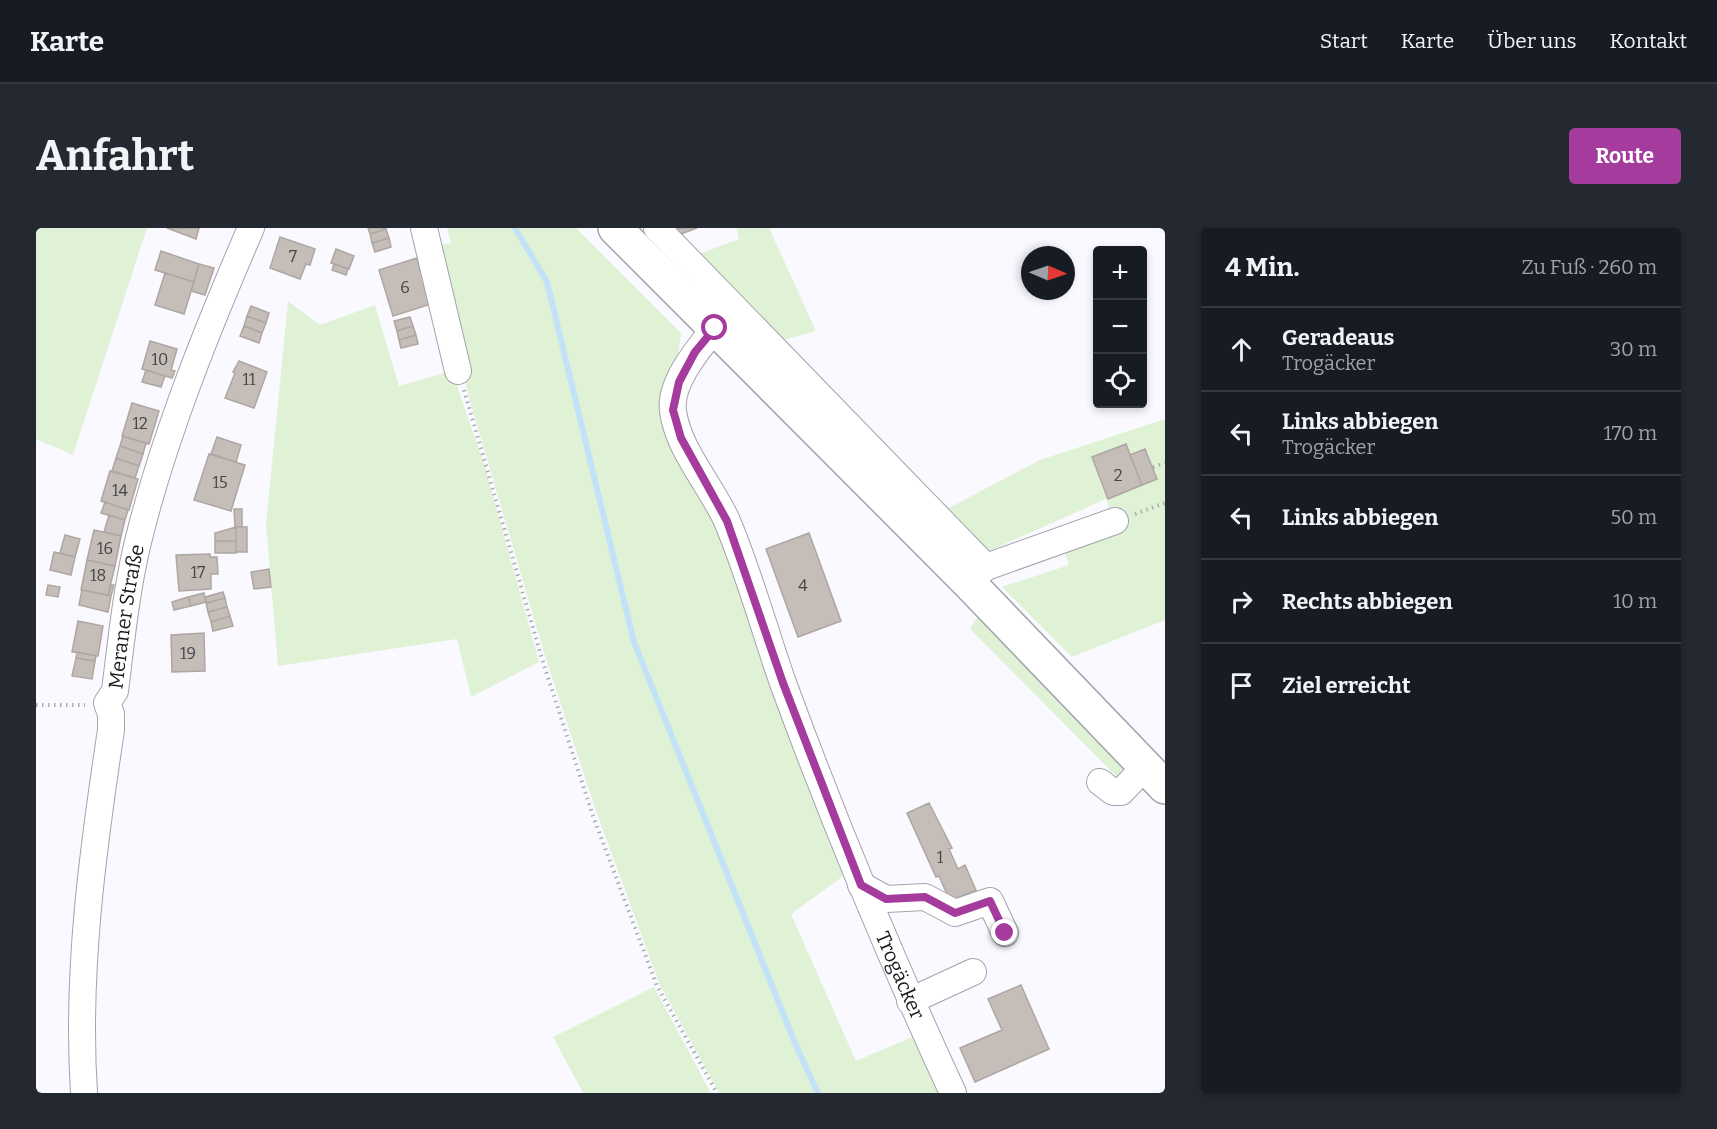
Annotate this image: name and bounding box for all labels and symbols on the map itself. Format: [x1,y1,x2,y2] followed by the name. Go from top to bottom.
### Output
[1021,246,1075,300] north arrow
[289,247,297,266] house number: 7
[400,278,410,297] house number: 6
[701,314,727,340] route start
[152,350,168,369] house number: 10
[243,370,256,389] house number: 11
[132,414,148,433] house number: 12
[1114,466,1122,485] house number: 2
[212,473,228,492] house number: 15
[112,481,129,500] house number: 14
[97,539,113,558] house number: 16
[103,542,149,690] street label: Meraner Straße
[191,563,205,582] house number: 17
[90,566,106,585] house number: 18
[798,576,808,595] house number: 4
[180,644,196,663] house number: 19
[937,848,944,867] house number: 1
[991,919,1017,945] route end
[871,928,930,1023] street label: Trogäcker

